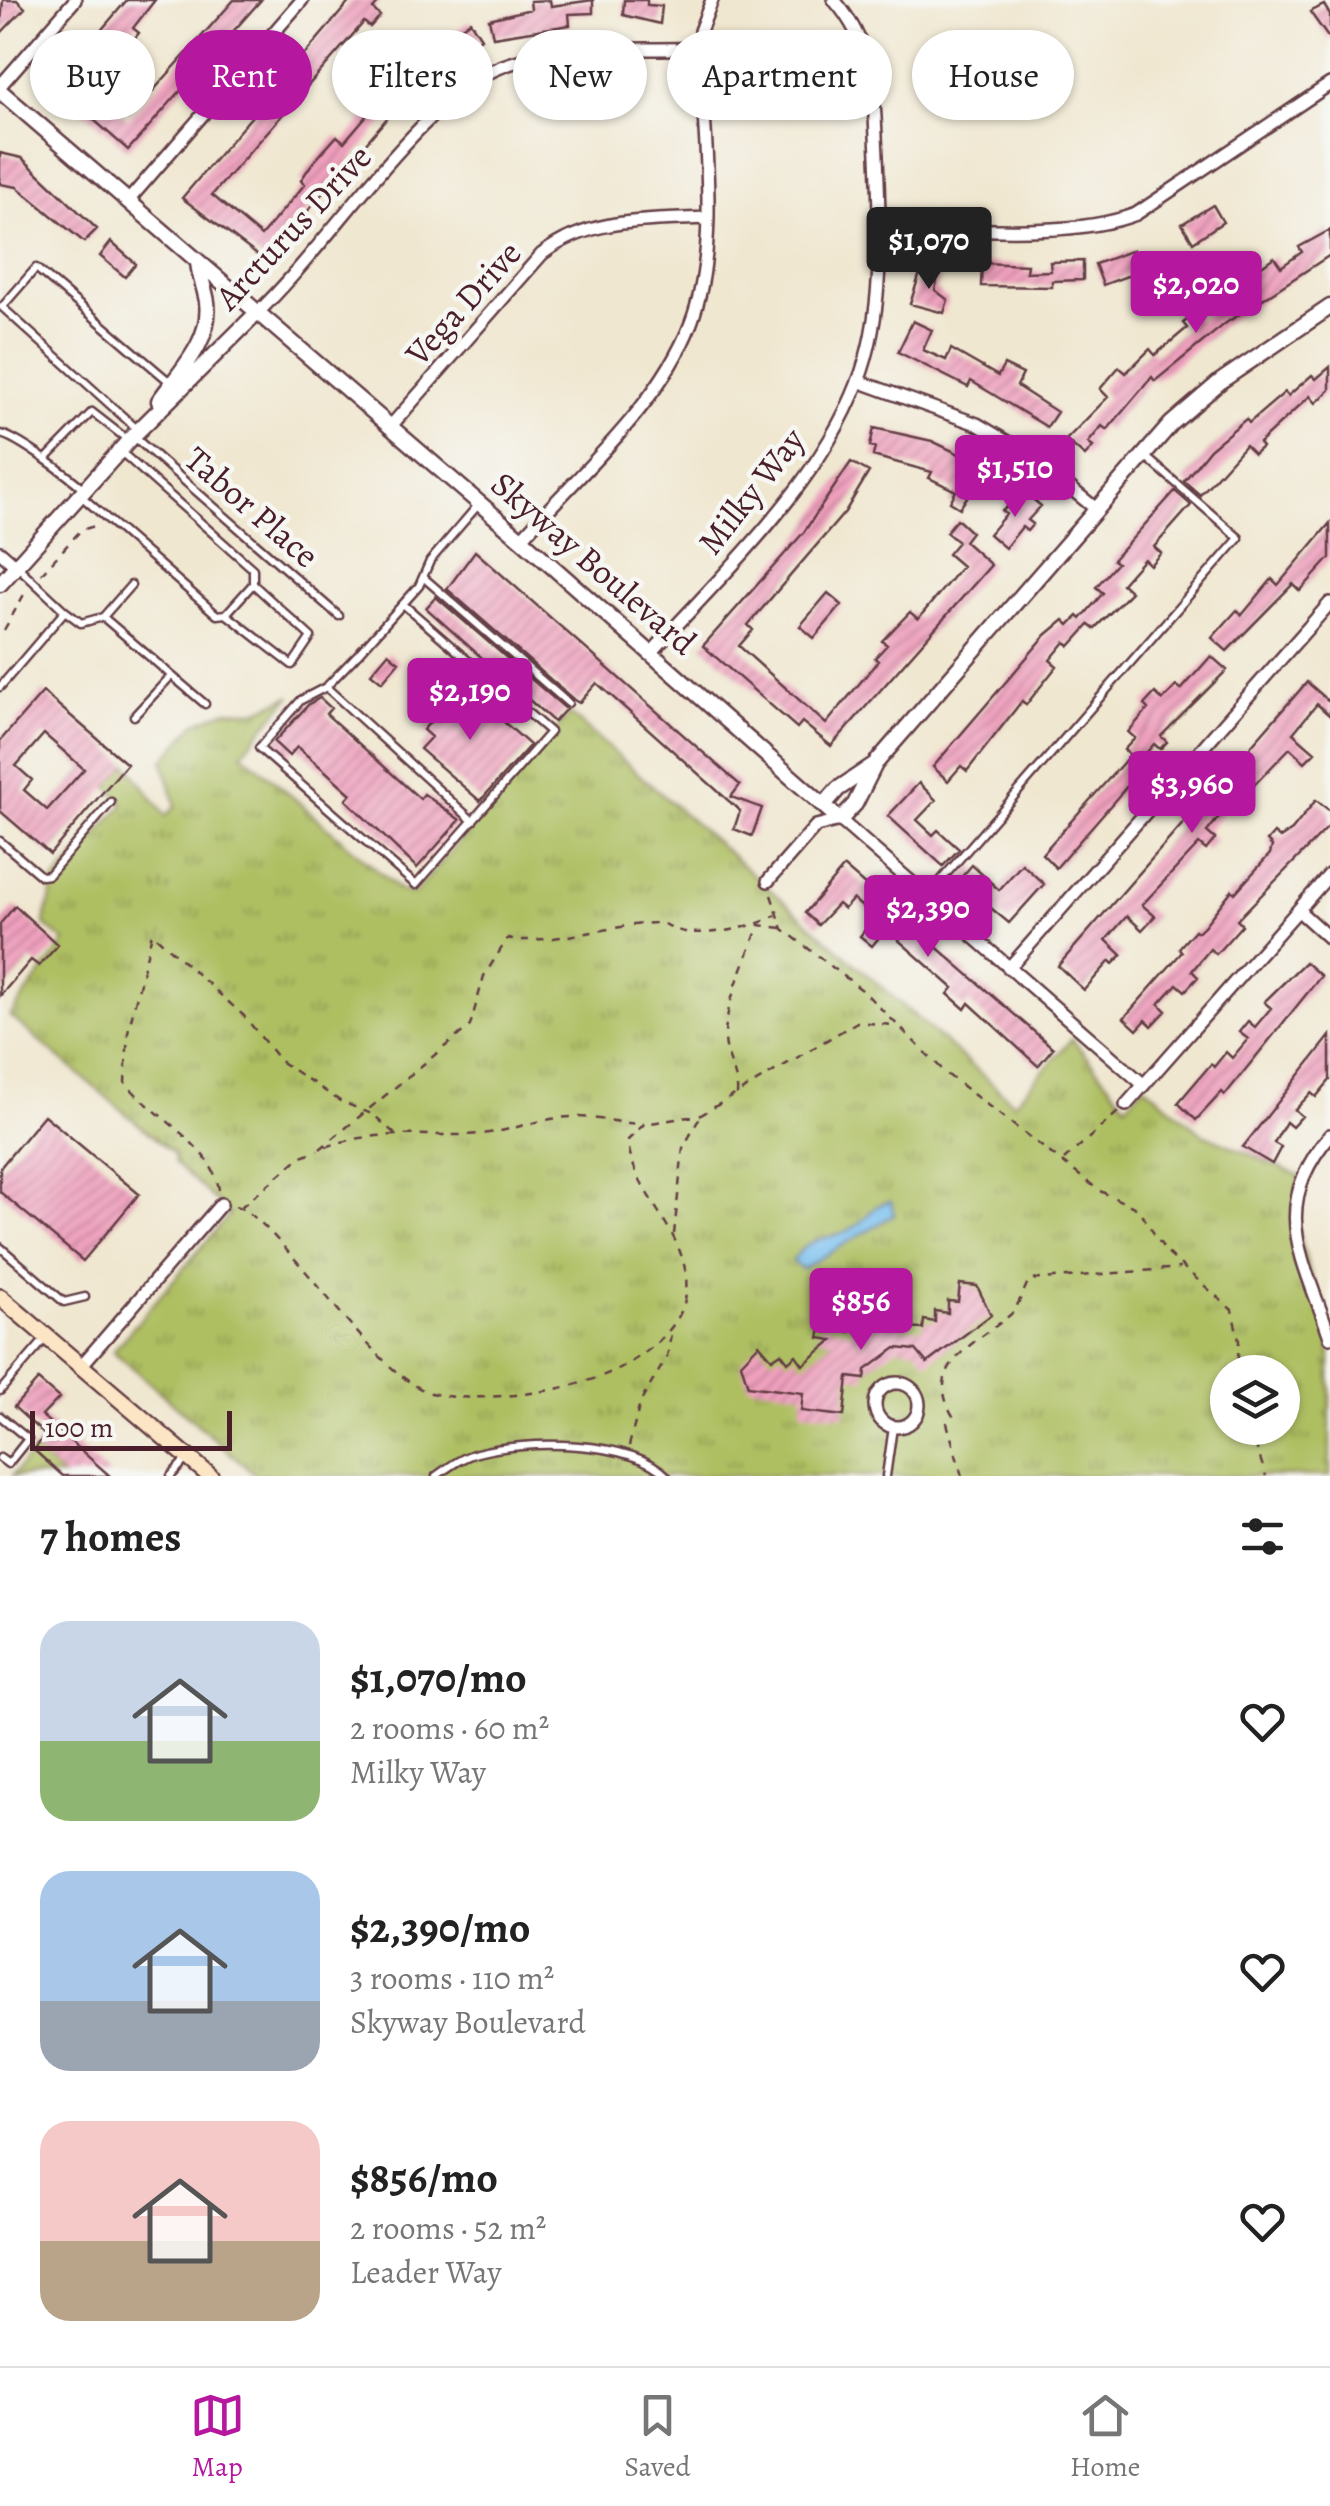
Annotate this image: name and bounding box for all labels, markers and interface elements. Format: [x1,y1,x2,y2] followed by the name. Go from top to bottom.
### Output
[30,30,155,120] chip: Buy
[175,30,312,120] chip: Rent
[332,30,493,120] chip: Filters
[513,30,647,120] chip: New
[667,30,892,120] chip: Apartment
[912,30,1074,120] chip: House
[203,134,382,321] street label: Arcturus Drive
[848,207,1010,292] pin: $1,070
[889,217,969,261] text: $1,070
[393,230,532,377] street label: Vega Drive
[1115,251,1277,336] pin: $2,020
[1153,261,1239,305] text: $2,020
[686,417,816,564] street label: Milky Way
[175,435,329,579] street label: Tabor Place
[934,435,1096,520] pin: $1,510
[977,445,1053,489] text: $1,510
[481,460,707,666] street label: Skyway Boulevard
[389,658,551,743] pin: $2,190
[429,668,511,712] text: $2,190
[1111,751,1273,836] pin: $3,960
[1150,761,1234,805] text: $3,960
[847,875,1009,960] pin: $2,390
[886,885,970,929] text: $2,390
[802,1268,920,1353] pin: $856
[832,1278,890,1322] text: $856
[1210,1355,1300,1445] map controls
[1210,1355,1300,1445] button: layers
[30,1406,232,1450] scale bar
[45,1409,113,1447] text: 100 m
[40,1508,181,1565] text: 7 homes
[1235,1509,1290,1564] icon: filters
[350,1649,527,1706] text: $1,070/mo
[120,1661,240,1781] icon: home
[1235,1694,1290,1749] icon: heart
[350,1706,549,1750] text: 2 rooms · 60 m²
[350,1750,486,1794] text: Milky Way
[350,1899,530,1956] text: $2,390/mo
[120,1911,240,2031] icon: home
[1235,1944,1290,1999] icon: heart
[350,1956,554,2000] text: 3 rooms · 110 m²
[350,2000,586,2044] text: Skyway Boulevard
[350,2149,498,2206] text: $856/mo
[120,2161,240,2281] icon: home
[1235,2194,1290,2249] icon: heart
[350,2206,546,2250] text: 2 rooms · 52 m²
[350,2250,501,2294] text: Leader Way
[190,2388,245,2486] tab: Map
[624,2388,691,2486] tab: Saved
[1070,2388,1140,2486] tab: Home

